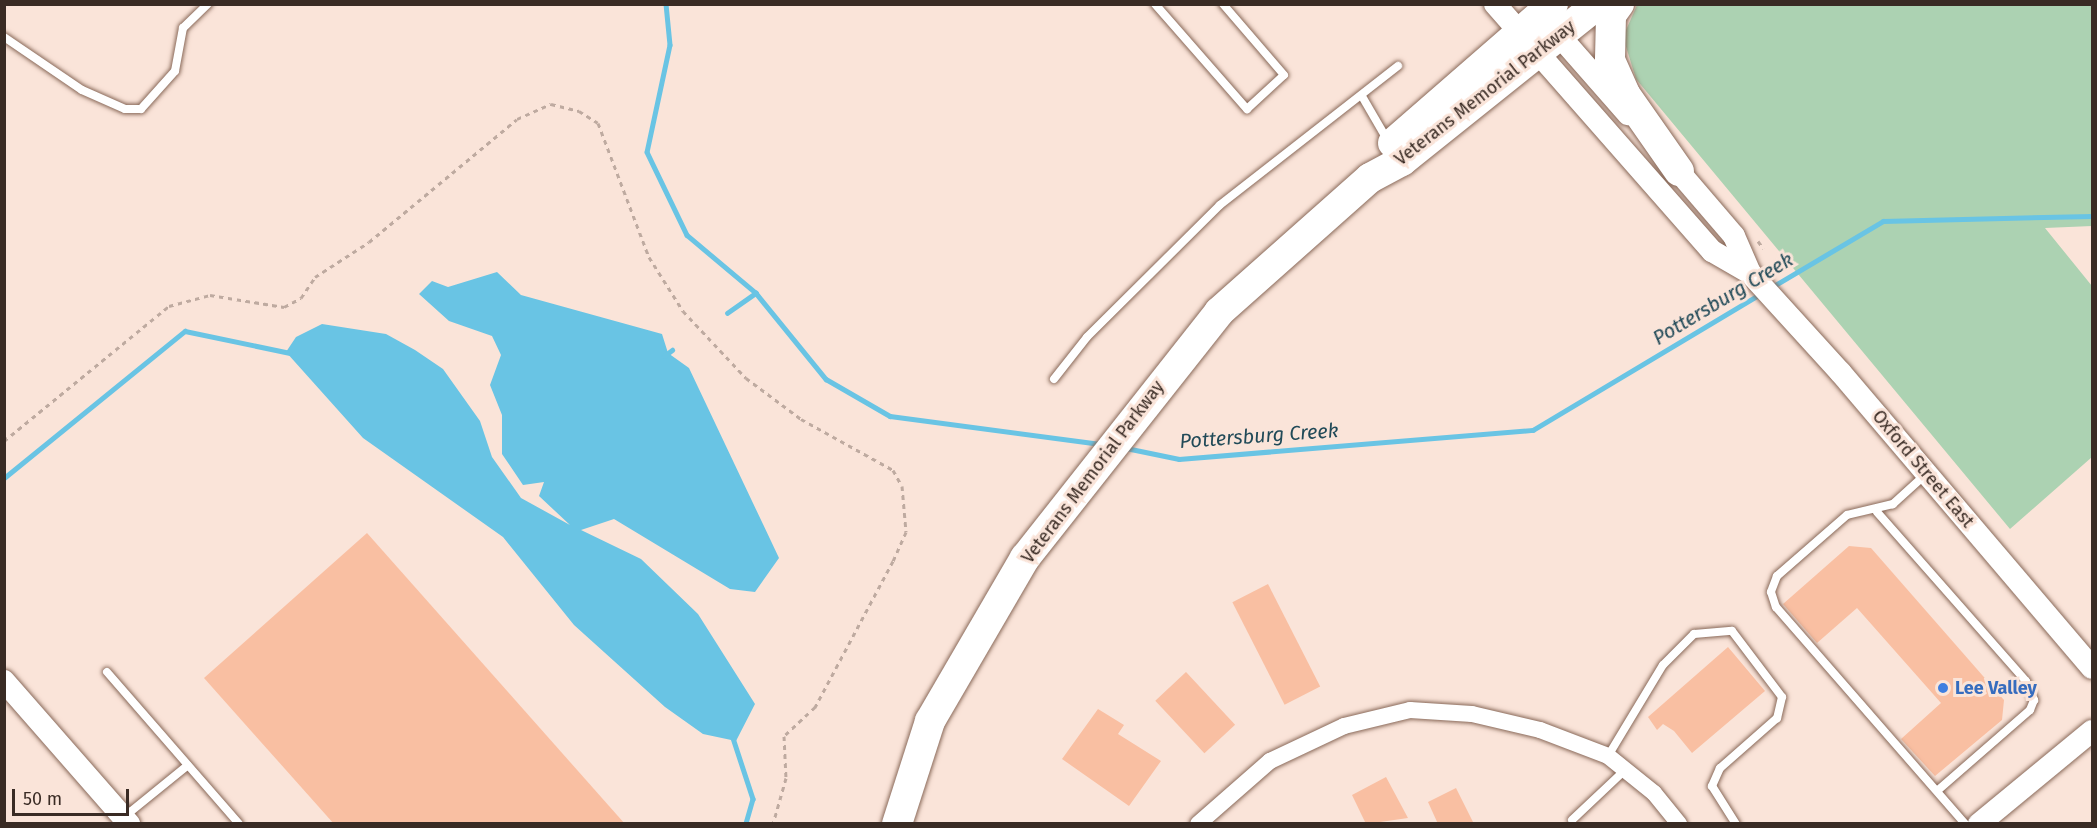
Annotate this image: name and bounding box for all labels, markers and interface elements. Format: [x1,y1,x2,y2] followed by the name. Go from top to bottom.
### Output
[1390,16,1580,170] street label: Veterans Memorial Parkway
[1649,248,1797,350] water label: Pottersburg Creek
[1017,376,1169,568] street label: Veterans Memorial Parkway
[1868,406,1978,532] street label: Oxford Street East
[1179,418,1339,454] water label: Pottersburg Creek
[1955,677,2037,699] place label: Lee Valley
[1936,681,1950,695] marker: Lee Valley
[15,777,132,815] scale bar
[23,788,62,810] text: 50 m

